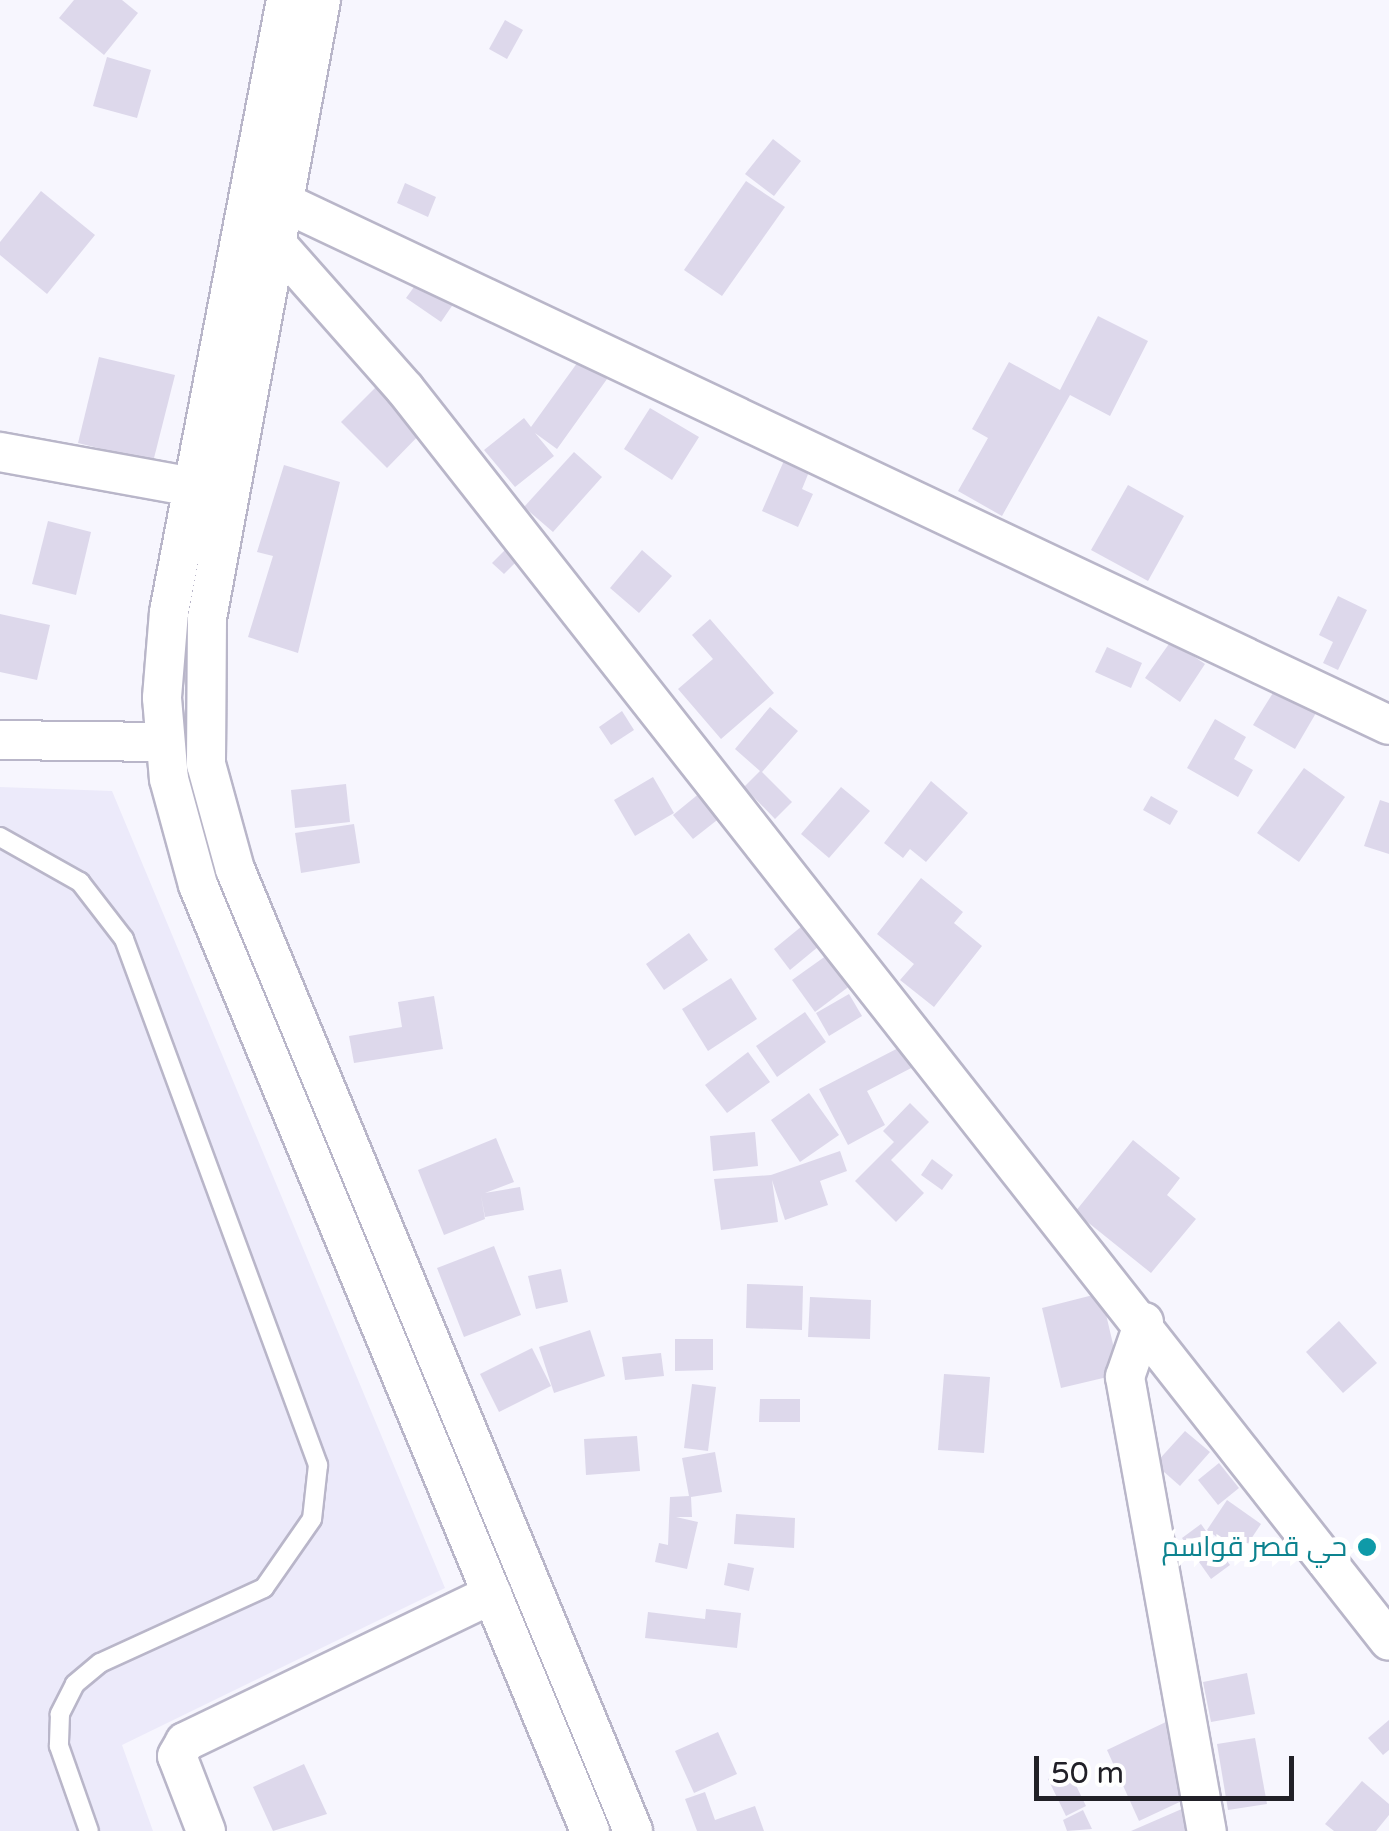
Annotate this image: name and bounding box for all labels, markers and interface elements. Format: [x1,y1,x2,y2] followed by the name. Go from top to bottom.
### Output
[1162,1530,1347,1564] place label: حي قصر قواسم
[1356,1536,1378,1558] marker: حي قصر قواسم
[1039,1736,1299,1798] scale bar
[1051,1755,1124,1792] text: 50 m

